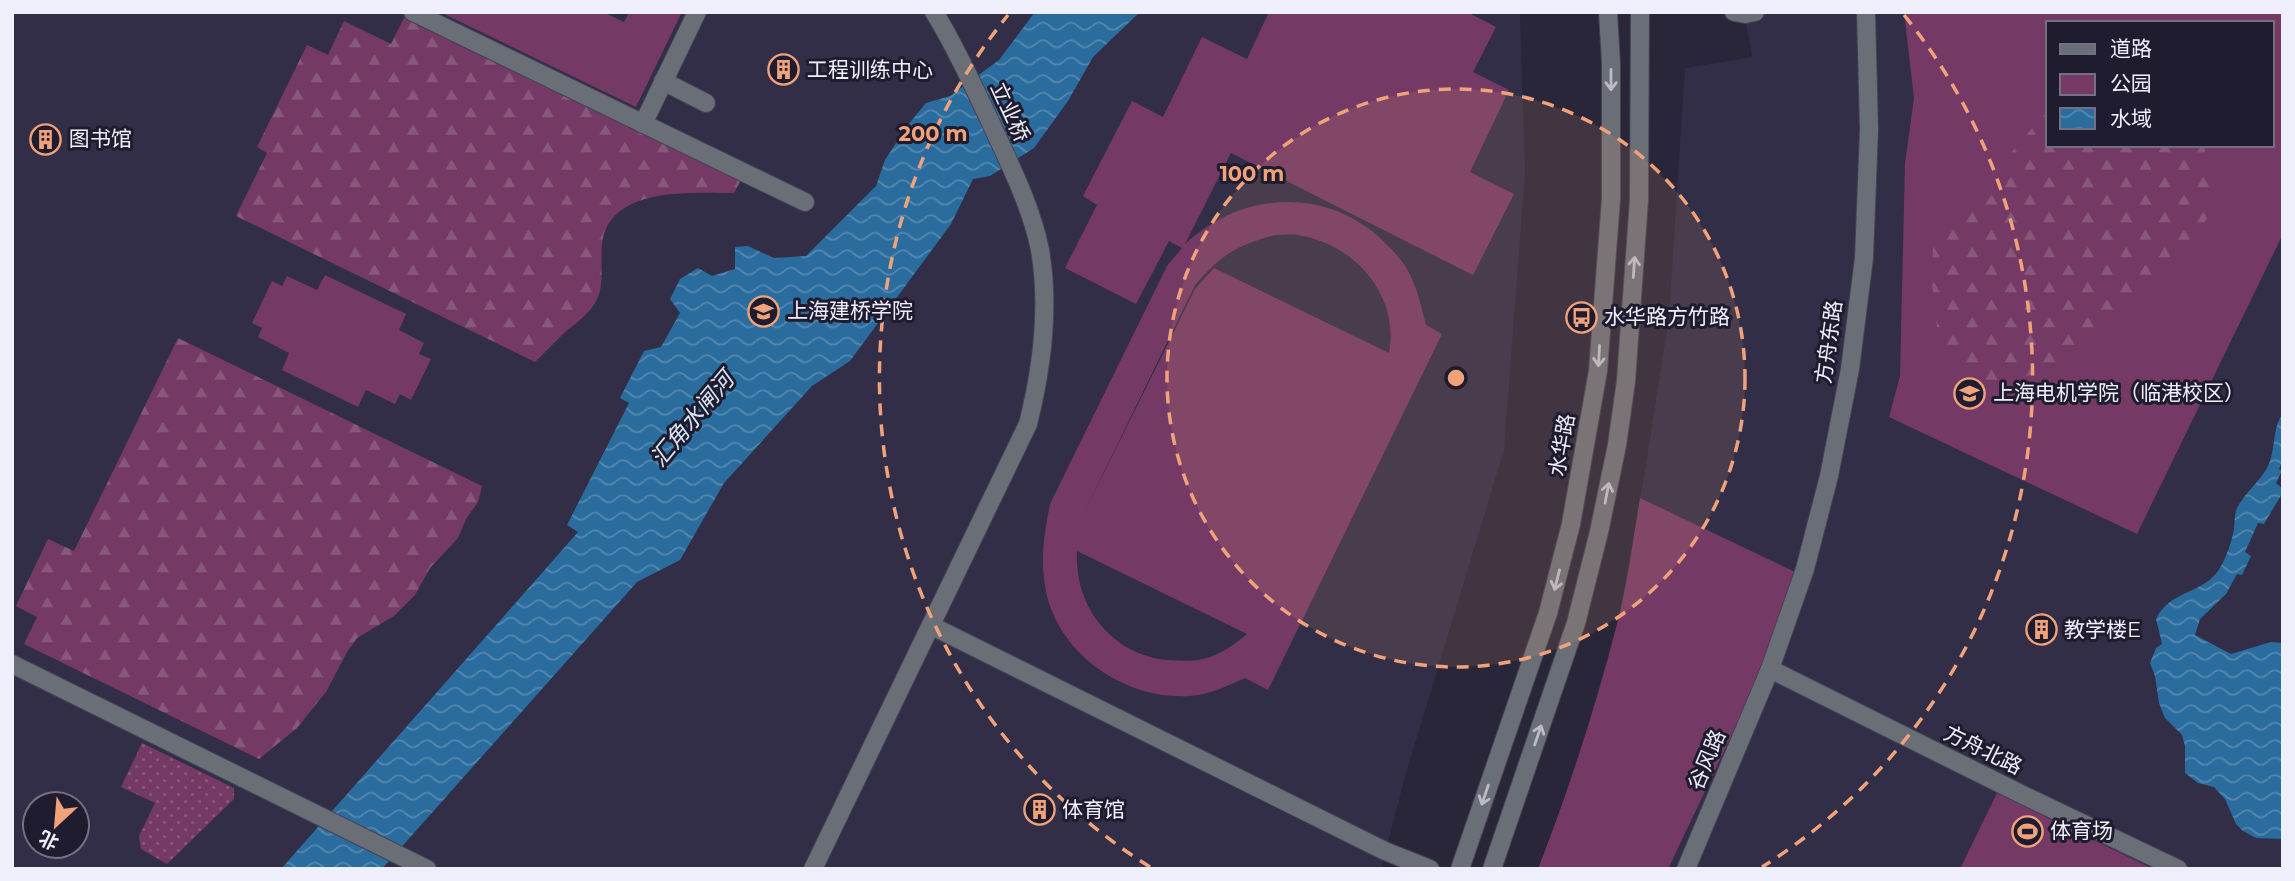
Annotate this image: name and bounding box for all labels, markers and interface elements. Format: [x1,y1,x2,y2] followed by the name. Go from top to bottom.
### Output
[2046,21,2274,147] legend
[2110,36,2152,61] text: 道路
[767,53,801,87] building icon: 工程训练中心
[807,57,933,82] place label: 工程训练中心
[1604,69,1618,92] one-way arrow
[2110,71,2152,96] text: 公园
[986,78,1035,146] street label: 立业桥
[2110,106,2152,131] text: 水域
[899,121,967,146] text: 200 m
[29,122,63,156] building icon: 图书馆
[69,126,132,151] place label: 图书馆
[1220,161,1284,186] text: 100 m
[1628,256,1641,279] one-way arrow
[747,294,781,328] school or university icon: 上海建桥学院
[787,298,913,323] place label: 上海建桥学院
[1810,299,1847,385] street label: 方舟东路
[1564,300,1598,334] bus stop icon: 水华路方竹路
[1604,304,1730,329] place label: 水华路方竹路
[1592,345,1605,368] one-way arrow
[644,363,742,472] water label: 汇角水闸河
[1444,366,1468,390] centre of rings
[1953,376,1987,410] school or university icon: 上海电机学院（临港校区）
[1993,380,2245,405] place label: 上海电机学院（临港校区）
[1544,412,1579,478] street label: 水华路
[1601,482,1614,505] one-way arrow
[1550,568,1563,591] one-way arrow
[2024,613,2058,647] building icon: 教学楼E
[2064,617,2141,642] place label: 教学楼E
[1940,720,2026,779] street label: 方舟北路
[1533,724,1545,746] one-way arrow
[1683,726,1730,794] street label: 谷风路
[1478,784,1490,806] one-way arrow
[21,790,91,860] north arrow
[1022,793,1056,827] building icon: 体育馆
[1062,797,1125,822] place label: 体育馆
[2010,814,2044,848] sports icon: 体育场
[2050,818,2113,843] place label: 体育场
[35,825,62,854] text: 北

